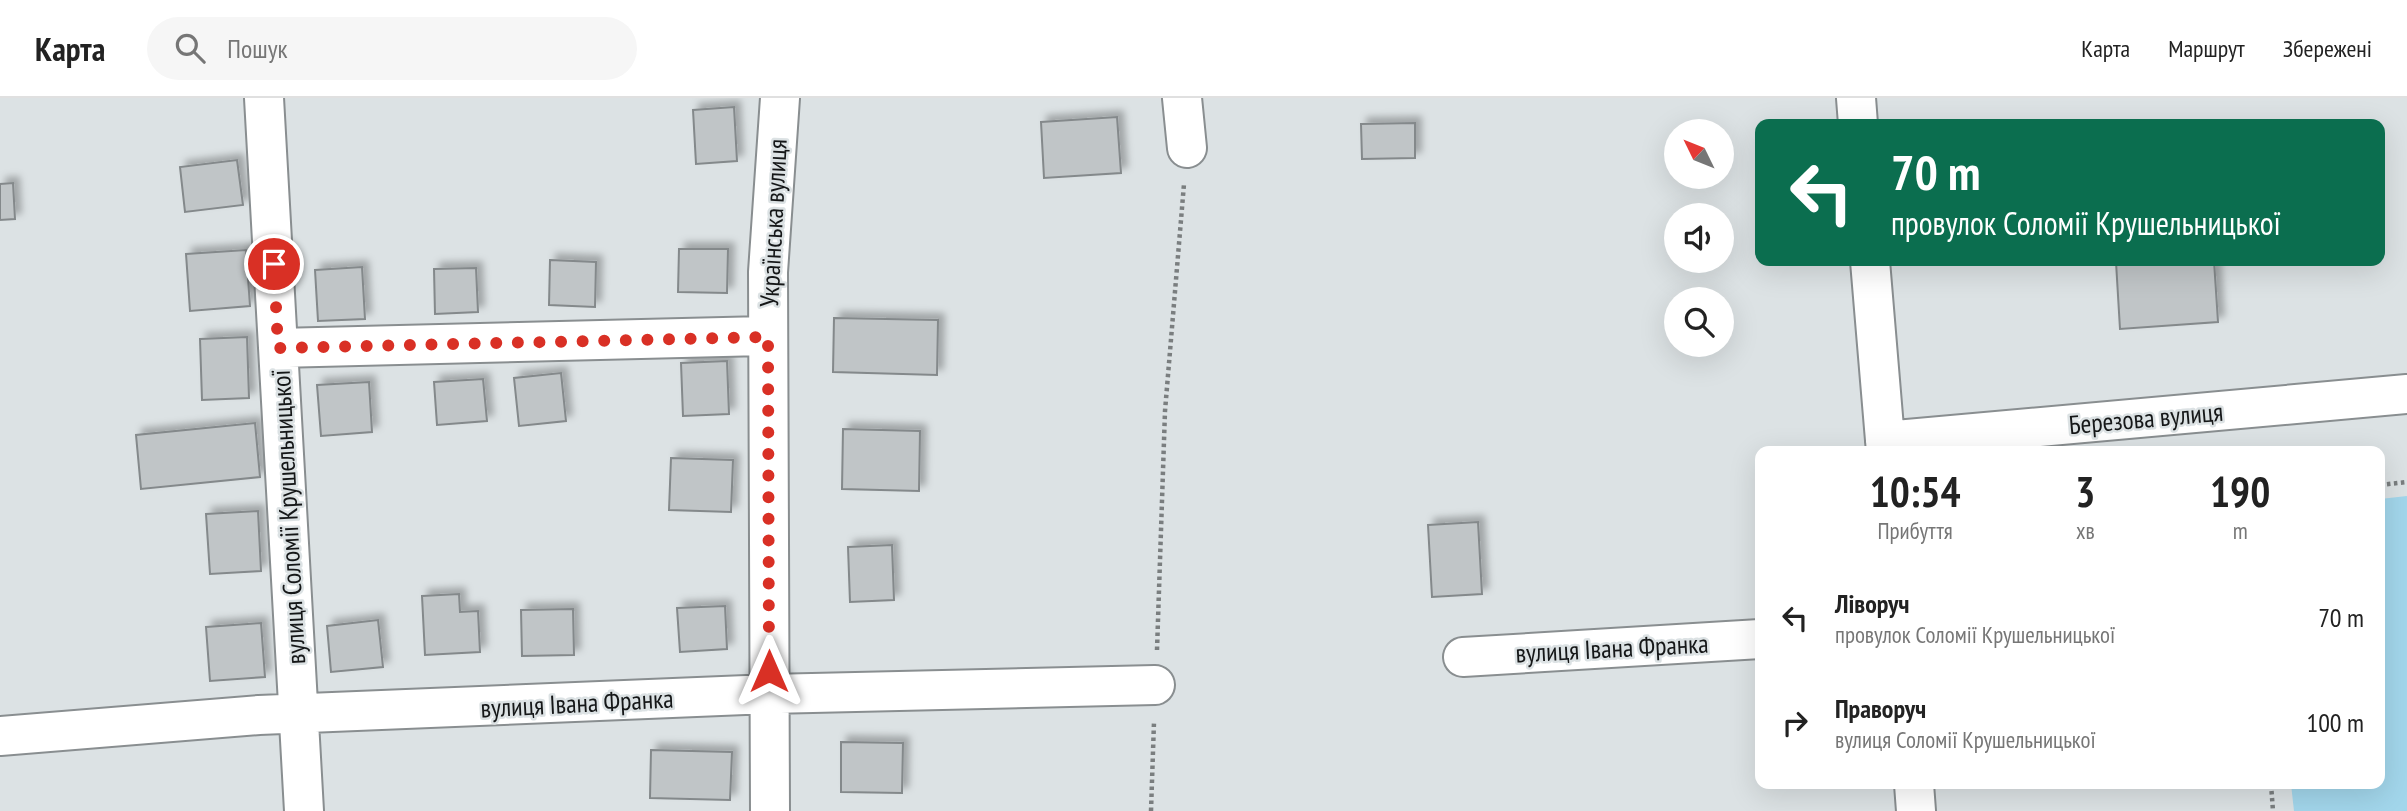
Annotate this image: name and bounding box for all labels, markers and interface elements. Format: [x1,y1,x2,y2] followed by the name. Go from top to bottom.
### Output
[147,17,637,80] search box
[35,27,105,70] text: Карта
[171,29,209,67] icon: search
[227,32,288,65] text: Пошук
[2081,33,2130,64] text: Карта
[2168,33,2245,64] text: Маршрут
[2283,33,2372,64] text: Збережені
[1664,119,1734,189] north arrow
[1664,119,1734,357] map controls
[752,138,794,308] street label: Українська вулиця
[1891,140,1980,204] text: 70 m
[1776,147,1867,238] icon: left
[1891,202,2281,244] text: провулок Соломії Крушельницької
[1664,203,1734,273] button: sound
[244,234,304,294] pin
[255,245,293,283] icon: arrive
[1664,287,1734,357] button: search
[264,369,312,665] street label: вулиця Соломії Крушельницької
[2068,395,2224,441] street label: Березова вулиця
[1870,464,1961,519] text: 10:54
[2075,464,2095,519] text: 3
[2210,464,2270,519] text: 190
[1878,516,1953,545] text: Прибуття
[2076,516,2095,545] text: хв
[2233,516,2248,545] text: m
[1835,587,1909,620] text: Ліворуч
[1776,599,1814,637] icon: left
[2318,601,2364,634] text: 70 m
[1835,620,2115,649] text: провулок Соломії Крушельницької
[1515,626,1709,670] street label: вулиця Івана Франка
[732,634,806,708] position arrow
[480,681,674,725] street label: вулиця Івана Франка
[1835,692,1926,725] text: Праворуч
[1776,704,1814,742] icon: right
[2306,706,2364,739] text: 100 m
[1835,725,2096,754] text: вулиця Соломії Крушельницької

